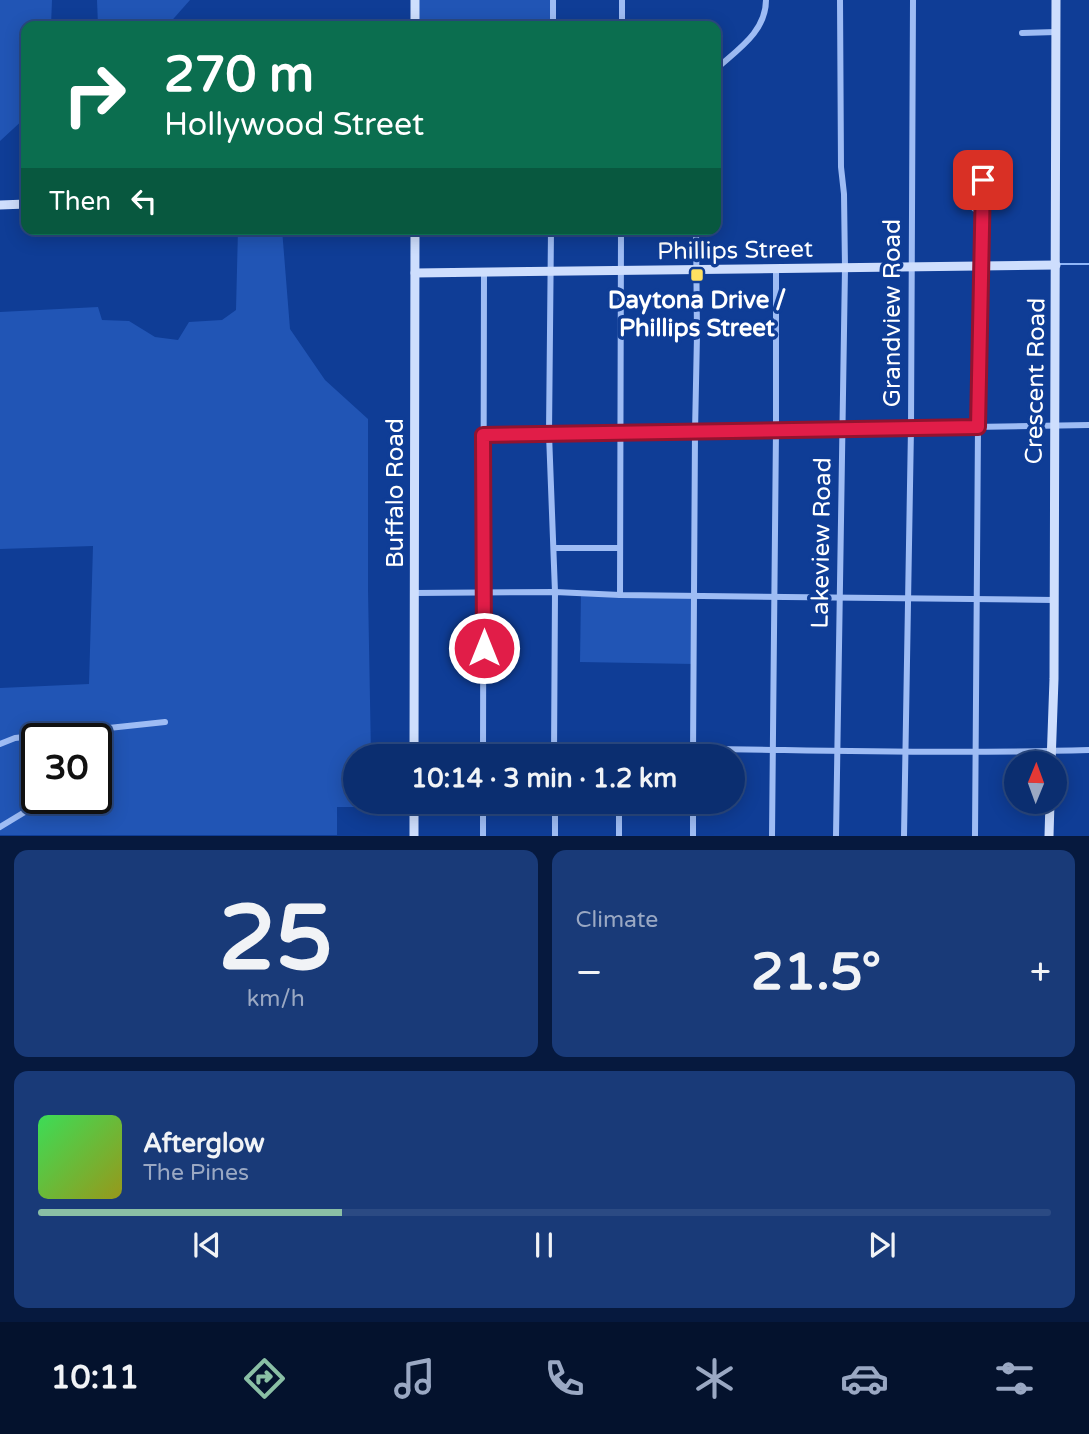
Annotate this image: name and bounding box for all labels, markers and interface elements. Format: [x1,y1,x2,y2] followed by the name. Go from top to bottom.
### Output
[164,46,314,105] text: 270 m
[49,49,140,140] icon: right
[164,106,424,144] text: Hollywood Street
[953,150,1013,210] pin
[964,161,1002,199] icon: arrive
[125,182,163,220] icon: left
[49,186,111,217] text: Then
[878,219,907,407] street label: Grandview Road
[657,235,813,266] street label: Phillips Street
[689,267,705,283] marker: Daytona Drive / Phillips Street
[608,286,786,343] place label: Daytona Drive / Phillips Street
[1020,297,1051,465] street label: Crescent Road
[381,418,410,568] street label: Buffalo Road
[806,457,837,629] street label: Lakeview Road
[447,611,521,685] position arrow
[21,723,112,814] speed limit sign: 30
[1004,751,1068,814] north arrow
[1004,751,1067,814] map controls
[411,763,677,794] text: 10:14 · 3 min · 1.2 km
[219,884,333,994] text: 25
[576,906,658,934] text: Climate
[751,941,881,1004] text: 21.5°
[576,950,603,996] text: −
[1030,950,1051,996] text: +
[247,985,305,1013] text: km/h
[143,1128,265,1159] text: Afterglow
[143,1159,249,1187] text: The Pines
[188,1226,226,1264] icon: previous
[525,1226,563,1264] icon: pause
[863,1226,901,1264] icon: next
[240,1354,289,1403] icon: directions
[390,1354,439,1403] icon: music
[540,1354,589,1403] icon: phone
[690,1354,739,1403] icon: climate
[840,1354,889,1403] icon: car
[990,1354,1039,1403] icon: filters
[50,1359,139,1397] text: 10:11

